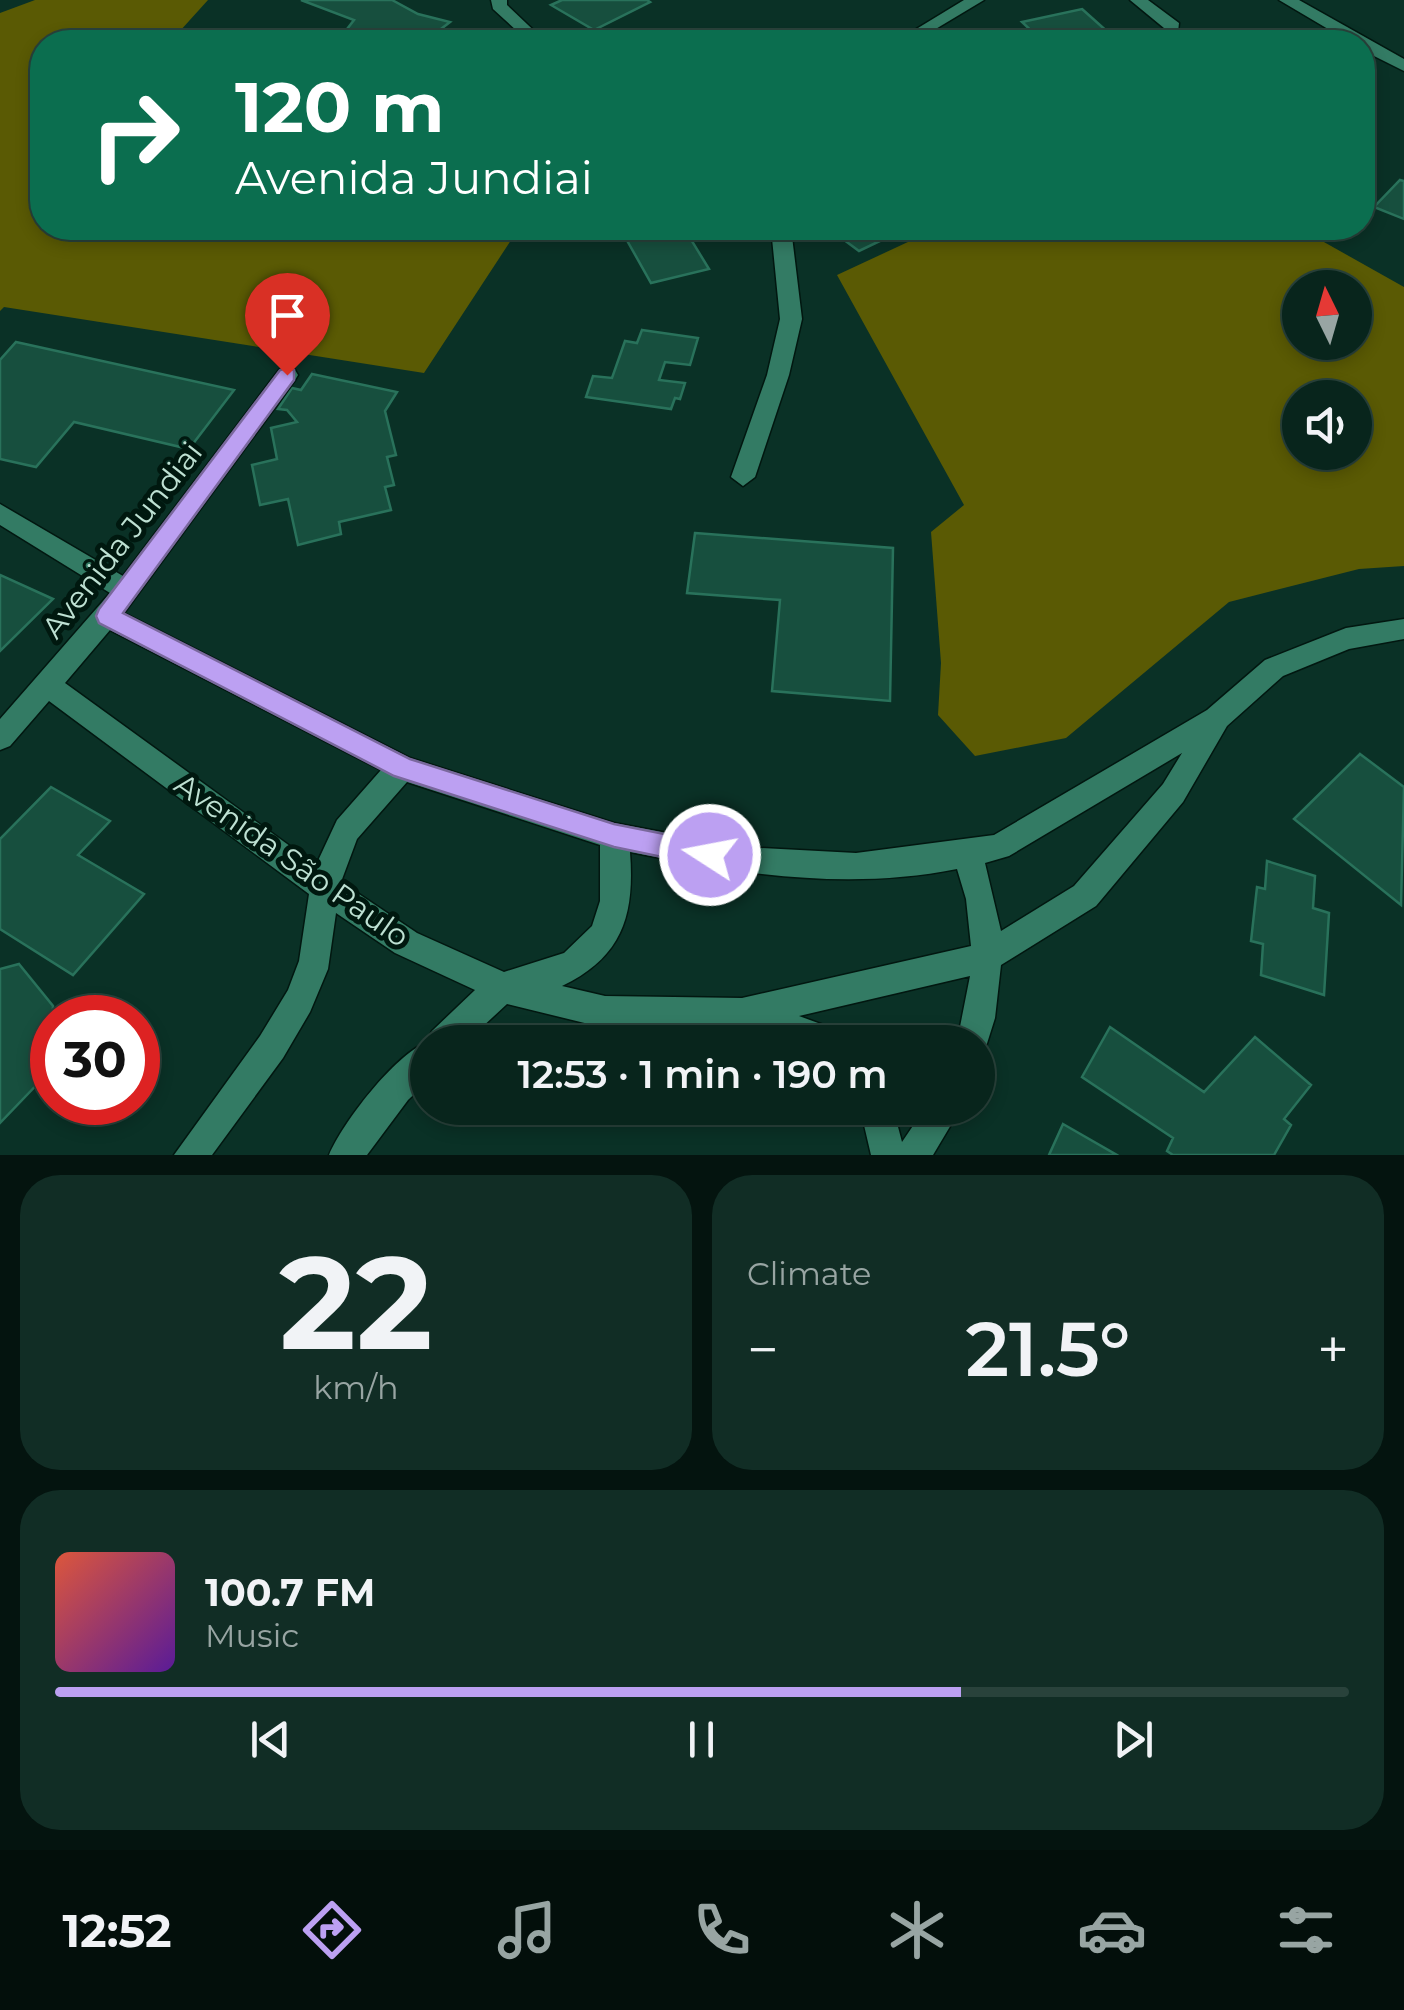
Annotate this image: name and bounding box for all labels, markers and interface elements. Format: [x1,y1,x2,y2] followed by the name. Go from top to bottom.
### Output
[235,64,445,150] text: 120 m
[70,70,200,200] icon: right
[235,150,593,205] text: Avenida Jundiai
[1282,270,1372,360] north arrow
[1282,270,1372,470] map controls
[245,273,330,376] pin
[260,288,315,343] icon: arrive
[1282,380,1372,470] button: sound
[34,435,210,645] street label: Avenida Jundiai
[168,765,416,955] street label: Avenida São Paulo
[658,803,762,907] position arrow
[30,995,160,1125] speed limit sign: 30
[518,1051,887,1098] text: 12:53 · 1 min · 190 m
[279,1223,433,1382] text: 22
[747,1254,871,1293] text: Climate
[965,1303,1131,1395] text: 21.5°
[747,1316,779,1383] text: −
[1317,1316,1349,1383] text: +
[313,1368,399,1407] text: km/h
[205,1569,375,1616] text: 100.7 FM
[205,1616,299,1655] text: Music
[243,1712,298,1767] icon: previous
[674,1712,729,1767] icon: pause
[1106,1712,1161,1767] icon: next
[297,1895,367,1965] icon: directions
[492,1895,562,1965] icon: music
[687,1895,757,1965] icon: phone
[882,1895,952,1965] icon: climate
[1077,1895,1147,1965] icon: car
[1271,1895,1341,1965] icon: filters
[62,1903,172,1958] text: 12:52

